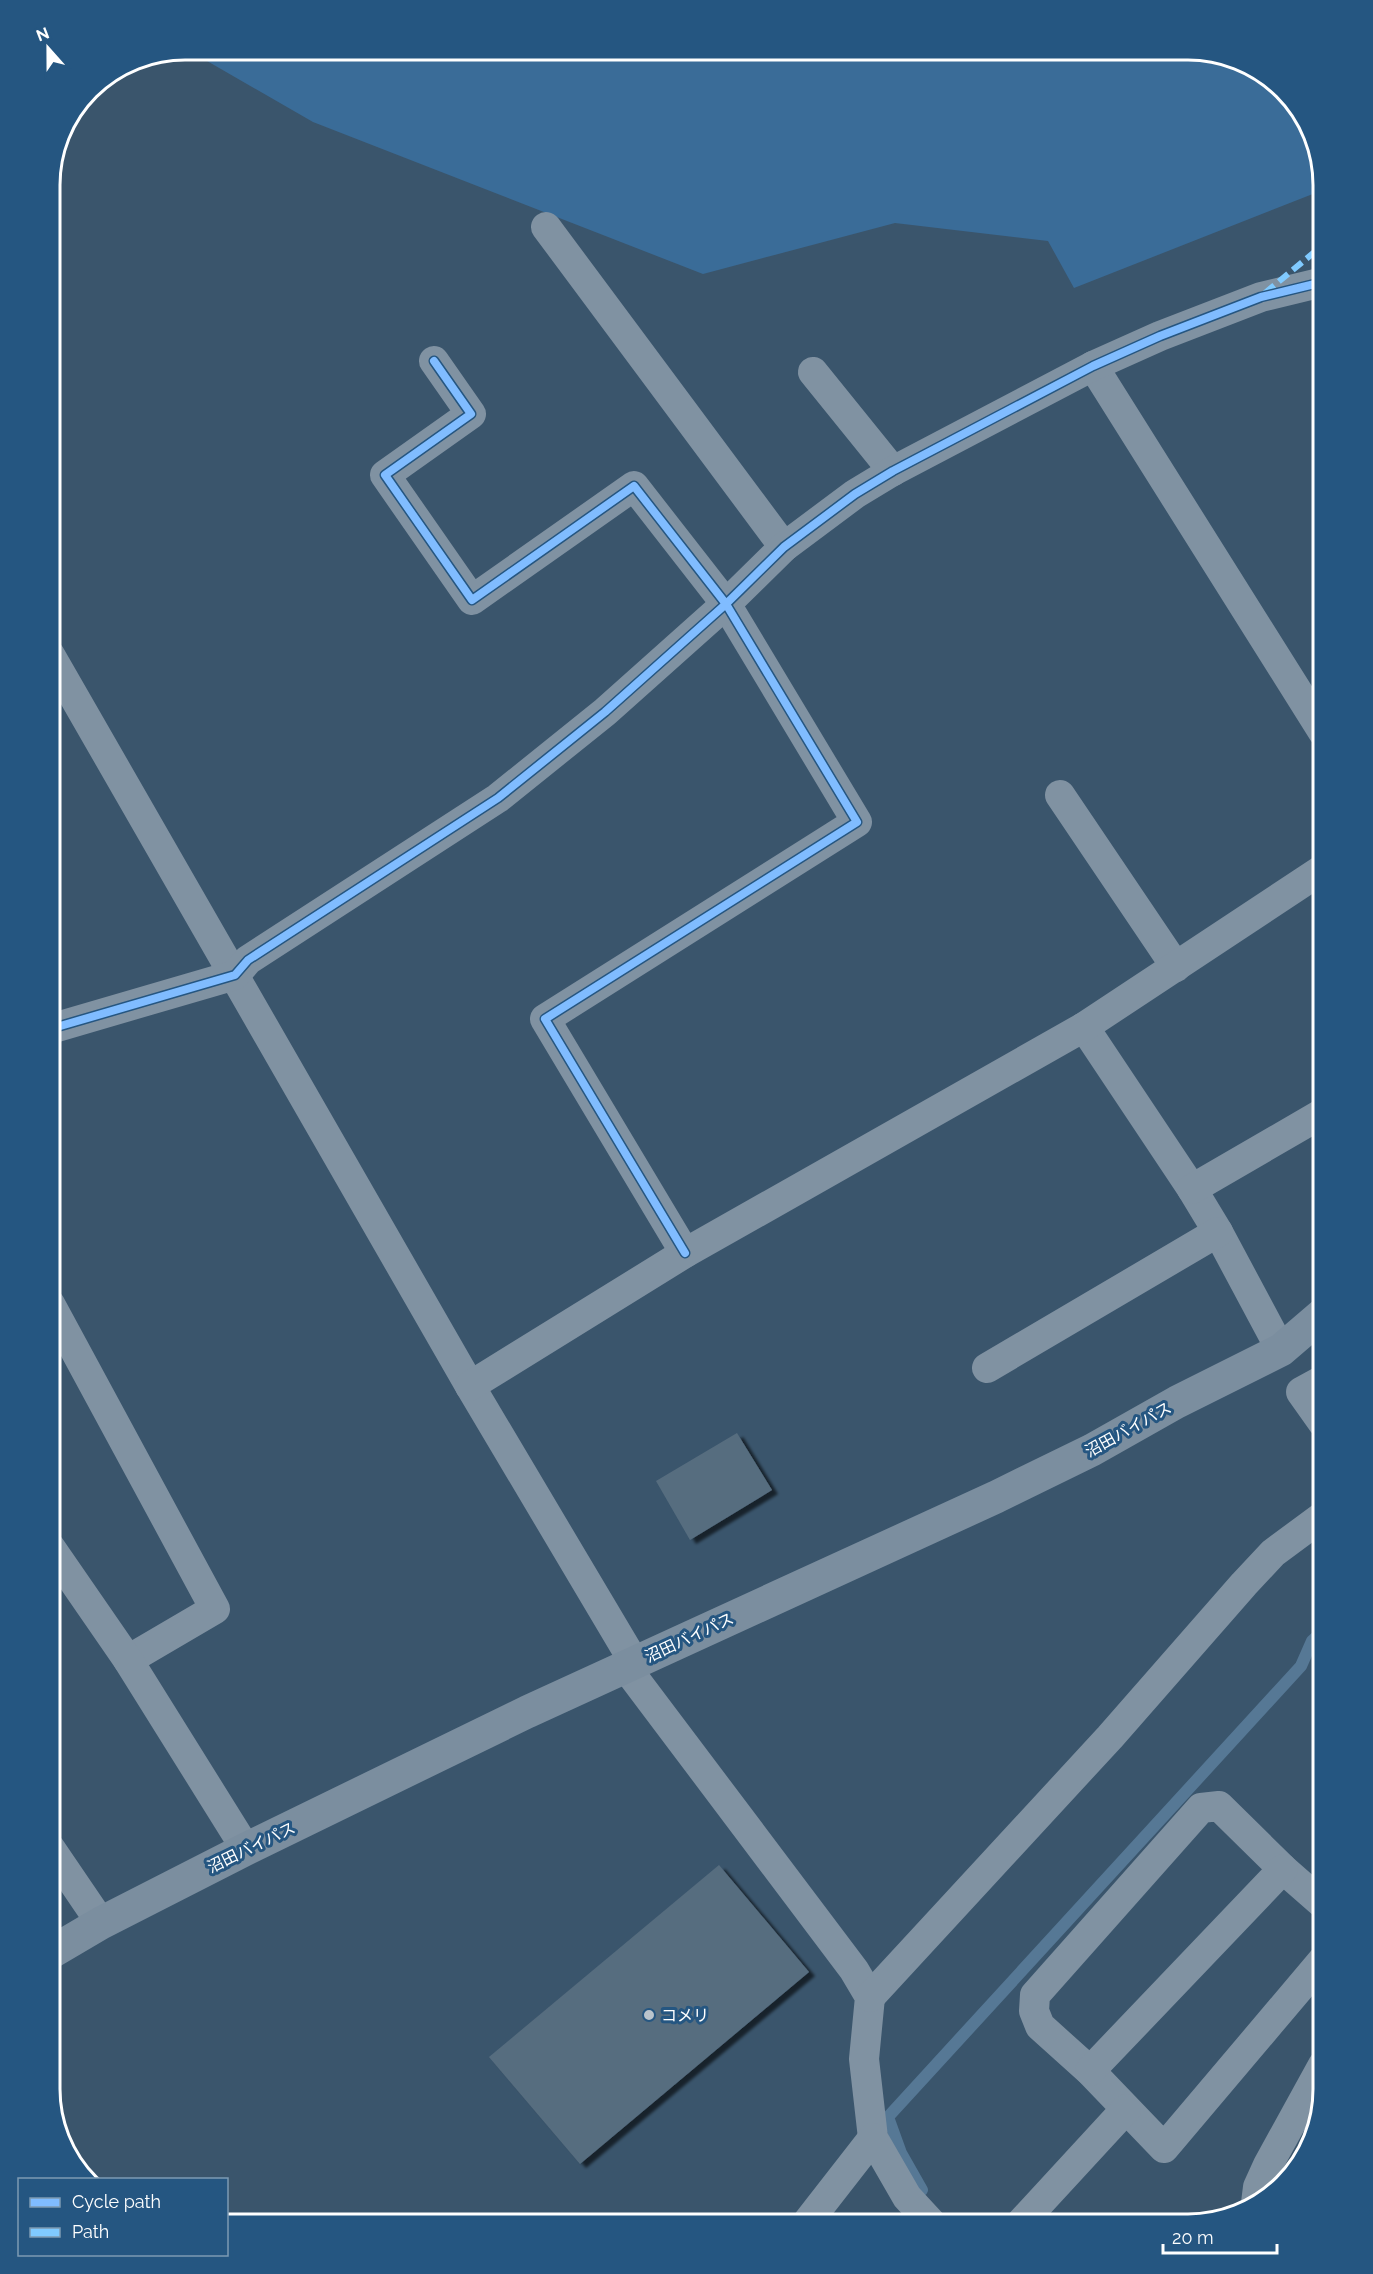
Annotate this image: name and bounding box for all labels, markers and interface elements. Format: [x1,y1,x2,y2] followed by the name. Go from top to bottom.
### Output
[18,18,78,78] north arrow
[34,23,52,46] text: N
[1082,1398,1175,1461] street label: 沼田バイパス
[642,1609,737,1666] street label: 沼田バイパス
[204,1818,298,1877] street label: 沼田バイパス
[661,2006,709,2025] place label: コメリ
[642,2008,656,2022] marker: コメリ
[18,2178,228,2256] legend
[72,2191,161,2212] text: Cycle path
[1163,2217,1277,2255] scale bar
[72,2221,109,2242] text: Path
[1172,2227,1214,2248] text: 20 m

